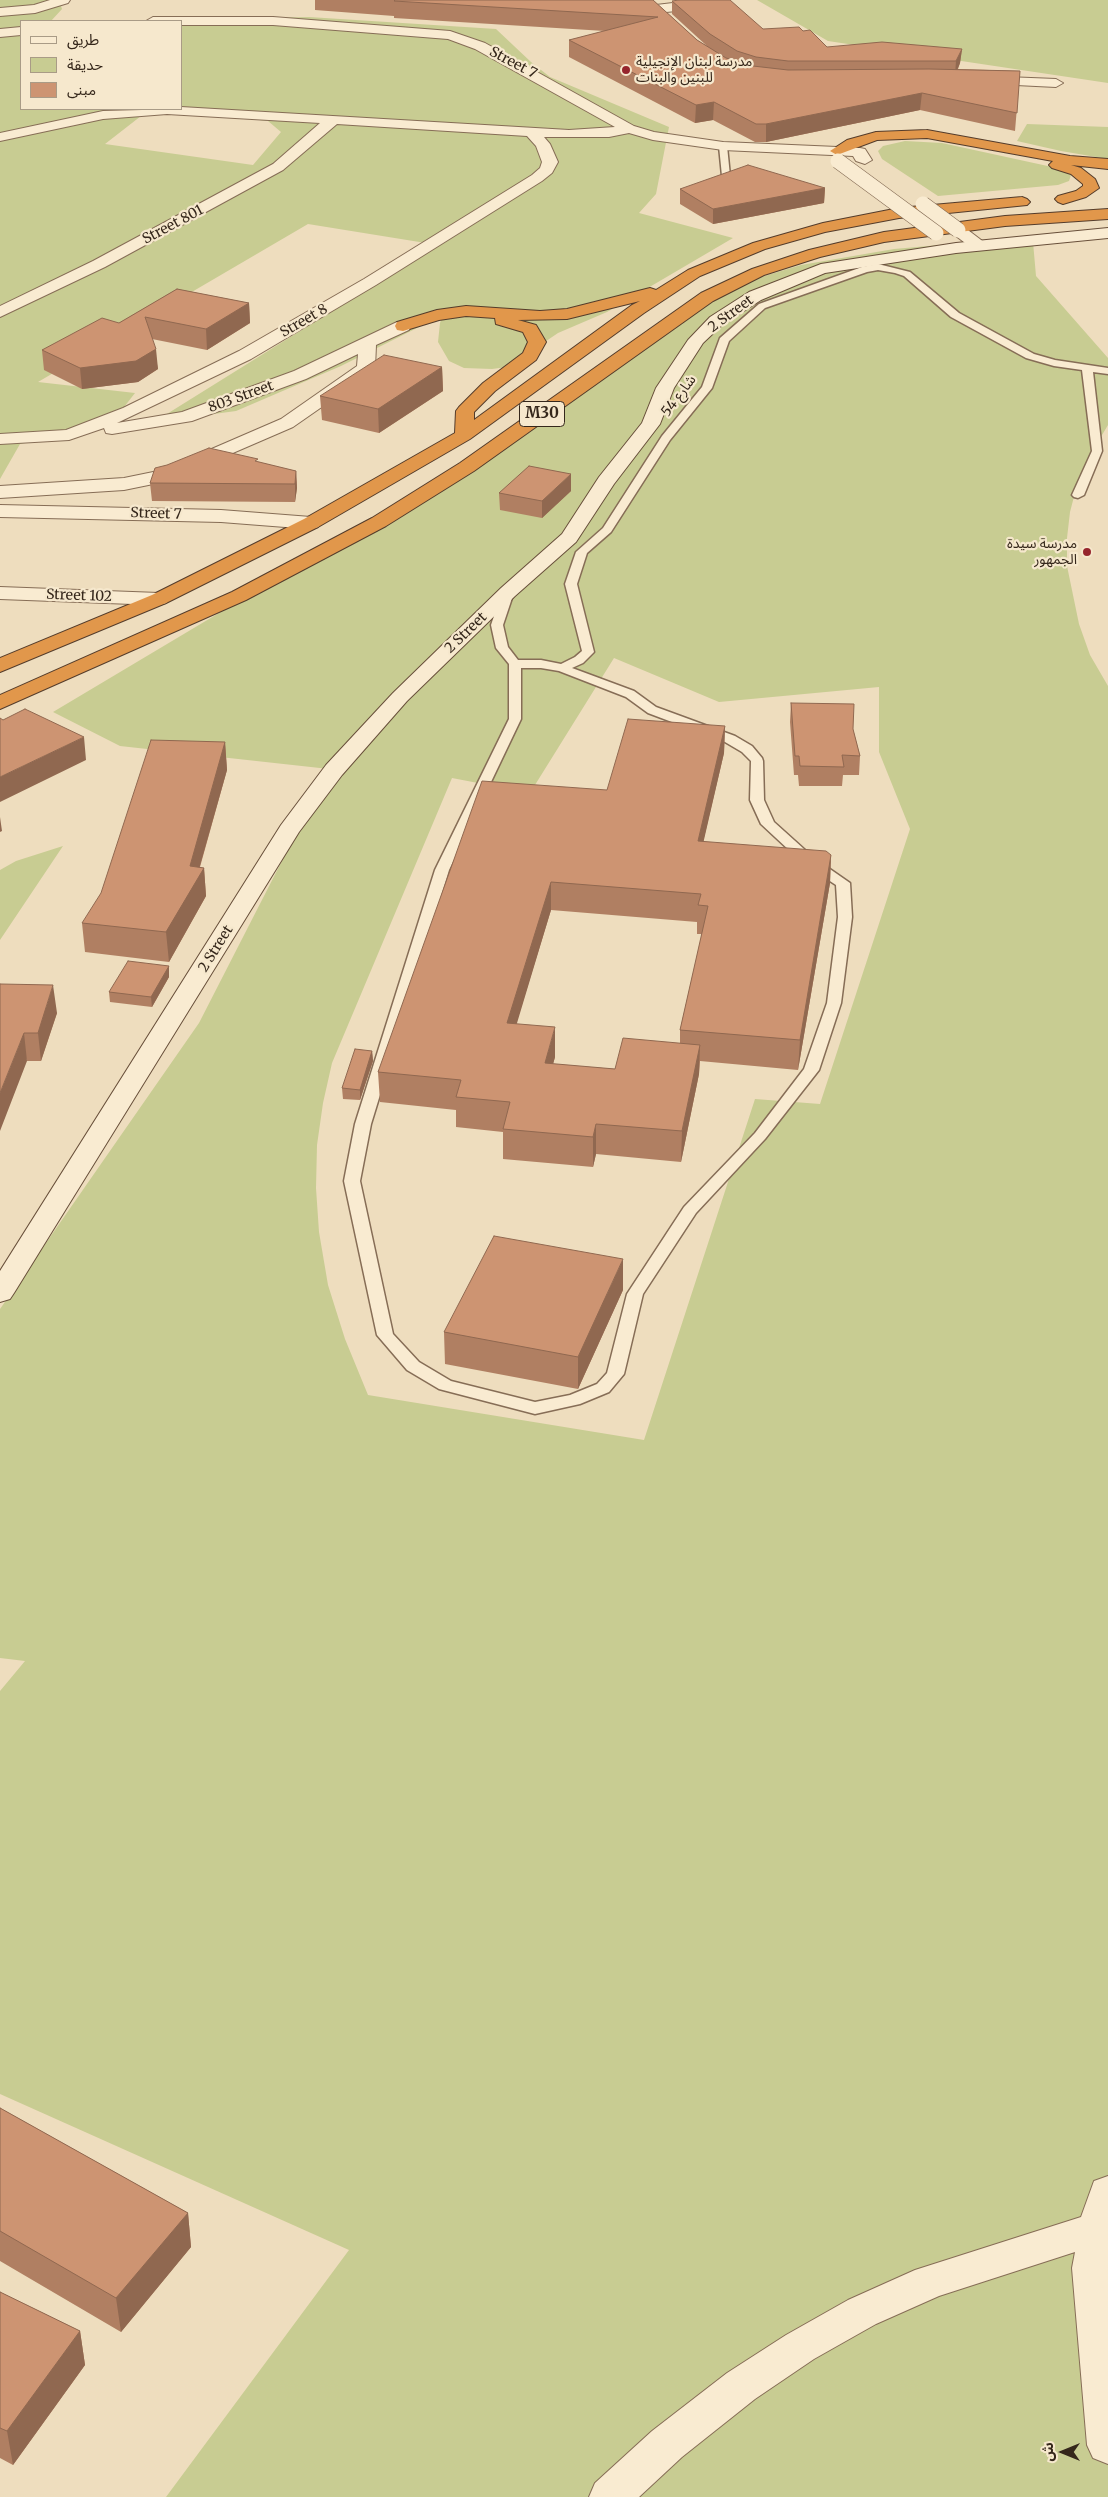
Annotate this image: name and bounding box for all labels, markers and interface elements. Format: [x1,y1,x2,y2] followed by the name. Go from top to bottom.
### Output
[20,20,182,110] legend
[67,30,99,49] text: طريق
[486,44,540,82] street label: Street 7
[636,54,752,86] place label: مدرسة لبنان الإنجيلية للبنين والبنات
[67,55,103,74] text: حديقة
[620,64,632,76] marker: مدرسة لبنان الإنجيلية للبنين والبنات
[67,80,96,99] text: مبنى
[140,202,206,248] street label: Street 801
[705,292,757,336] street label: 2 Street
[277,301,331,341] street label: Street 8
[658,372,700,420] street label: شارع 54
[206,377,276,417] street label: 803 Street
[520,402,564,426] road number: M30
[130,505,182,523] street label: Street 7
[1007,536,1077,568] place label: مدرسة سيدة الجمهور
[1081,546,1093,558] marker: مدرسة سيدة الجمهور
[46,586,112,606] street label: Street 102
[442,609,490,657] street label: 2 Street
[195,923,237,975] street label: 2 Street
[1038,2427,1088,2477] north arrow
[1039,2442,1057,2462] text: ش

